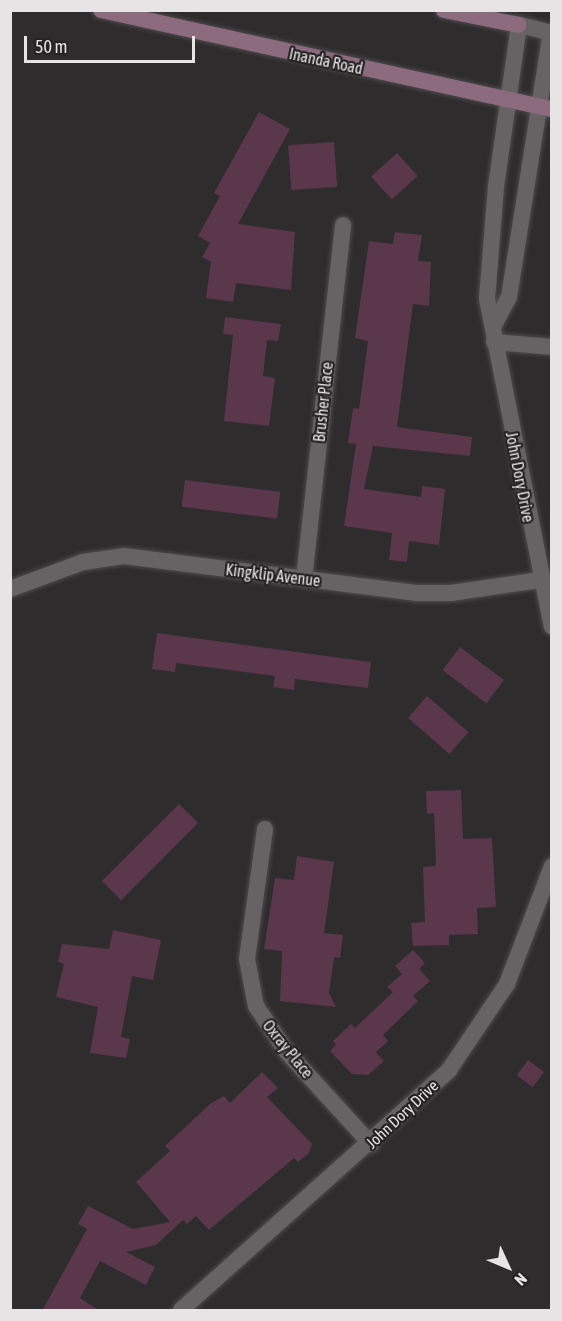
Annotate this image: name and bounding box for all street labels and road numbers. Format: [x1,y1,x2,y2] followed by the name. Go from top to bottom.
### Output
[287,44,365,78] street label: Inanda Road
[309,361,337,443] street label: Brusher Place
[502,430,538,524] street label: John Dory Drive
[225,560,321,590] street label: Kingklip Avenue
[259,1016,317,1082] street label: Oxray Place
[362,1076,442,1152] street label: John Dory Drive

